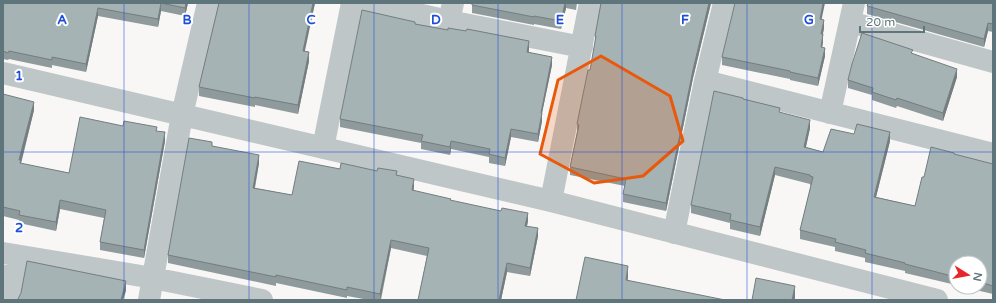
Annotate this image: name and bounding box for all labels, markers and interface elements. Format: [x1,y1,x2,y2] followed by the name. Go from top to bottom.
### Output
[860,8,924,34] scale bar
[57,12,67,28] text: A
[182,12,192,28] text: B
[306,12,316,28] text: C
[431,12,441,28] text: D
[556,12,564,28] text: E
[681,12,689,28] text: F
[804,12,814,28] text: G
[866,15,895,29] text: 20 m
[15,68,23,84] text: 1
[15,220,23,236] text: 2
[948,255,988,295] north arrow
[970,271,985,282] text: N

